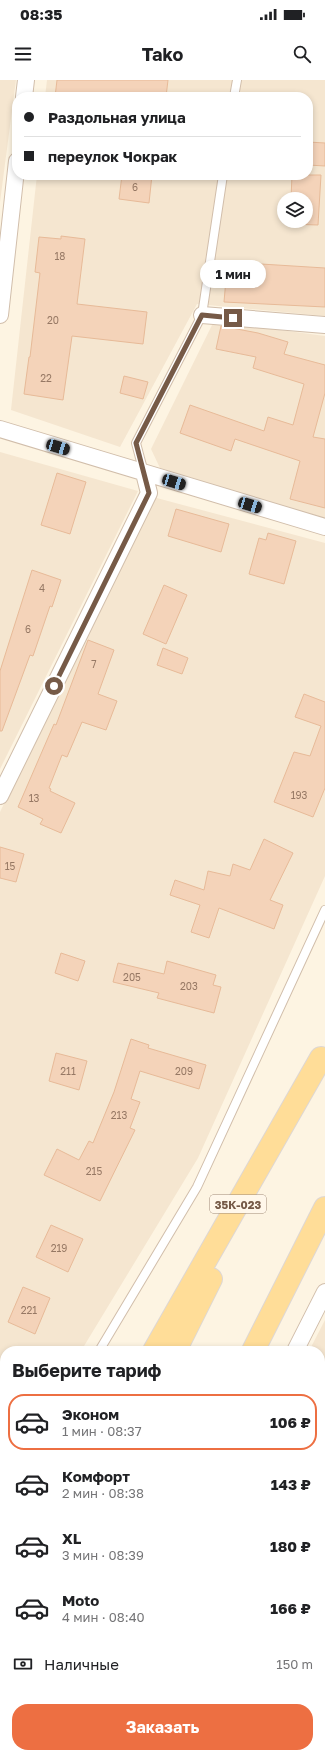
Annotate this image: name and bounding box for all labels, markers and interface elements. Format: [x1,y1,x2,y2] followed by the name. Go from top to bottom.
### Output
[20,5,62,23] text: 08:35
[12,43,34,65] icon: menu
[142,43,183,65] text: Tako
[291,43,313,65] icon: search
[48,108,186,126] text: Раздольная улица
[48,147,177,165] text: переулок Чокрак
[132,181,138,193] house number: 6
[277,192,313,228] map controls
[277,192,313,228] button: layers
[55,250,65,262] house number: 18
[200,260,266,288] callout: 1 мин
[215,266,251,282] text: 1 мин
[224,309,242,327] route end
[47,314,59,326] house number: 20
[40,372,52,384] house number: 22
[45,438,71,456] car
[161,473,187,491] car
[237,496,263,514] car
[39,582,45,594] house number: 4
[25,623,31,635] house number: 6
[91,658,97,670] house number: 7
[45,677,63,695] route start
[291,789,308,801] house number: 193
[29,792,39,804] house number: 13
[5,860,16,872] house number: 15
[123,971,141,983] house number: 205
[180,980,198,992] house number: 203
[60,1065,76,1077] house number: 211
[175,1065,193,1077] house number: 209
[111,1109,127,1121] house number: 213
[86,1165,102,1177] house number: 215
[210,1195,266,1213] road number: 35К-023
[51,1242,67,1254] house number: 219
[21,1304,37,1316] house number: 221
[12,1359,161,1381] text: Выберите тариф
[14,1404,50,1440] icon: car
[62,1405,119,1423] text: Эконом
[270,1413,311,1431] text: 106 ₽
[62,1423,142,1439] text: 1 мин · 08:37
[14,1466,50,1502] icon: car
[62,1467,130,1485] text: Комфорт
[271,1475,311,1493] text: 143 ₽
[62,1485,144,1501] text: 2 мин · 08:38
[14,1528,50,1564] icon: car
[62,1529,81,1547] text: XL
[270,1537,311,1555] text: 180 ₽
[62,1547,144,1563] text: 3 мин · 08:39
[14,1590,50,1626] icon: car
[62,1591,99,1609] text: Moto
[270,1599,311,1617] text: 166 ₽
[62,1609,145,1625] text: 4 мин · 08:40
[12,1653,34,1675] icon: cash
[44,1655,119,1673] text: Наличные
[276,1656,313,1672] text: 150 m
[12,1704,313,1750] button: Заказать

